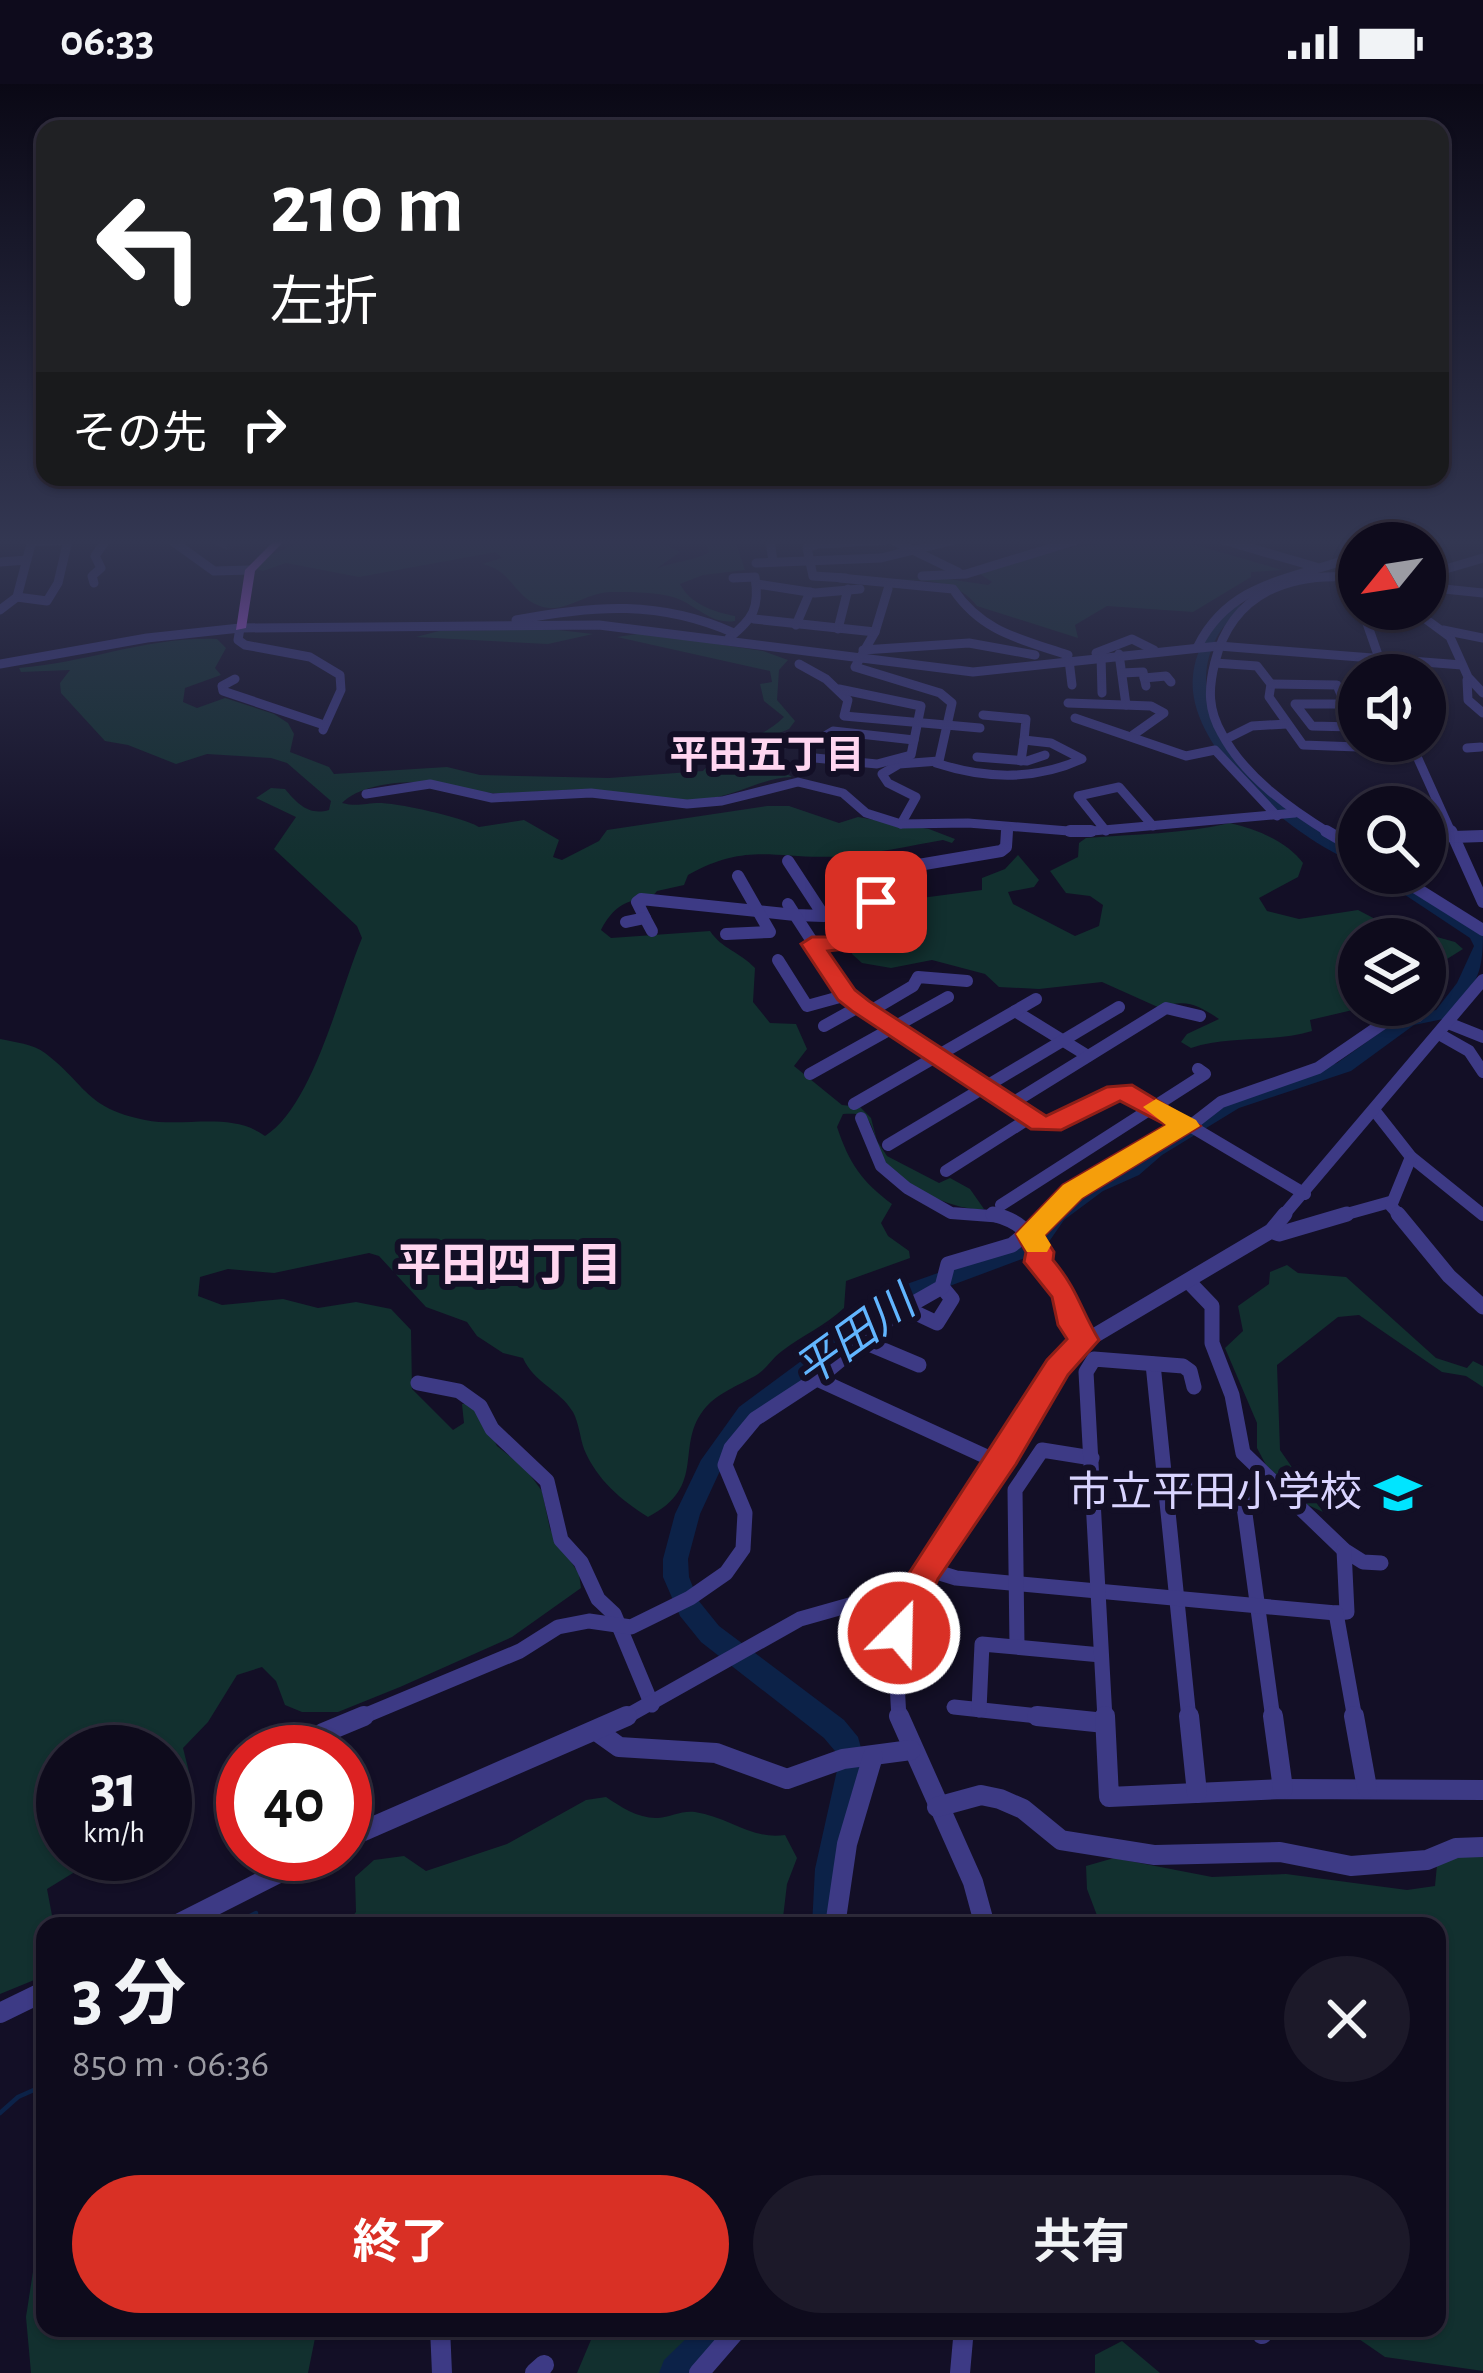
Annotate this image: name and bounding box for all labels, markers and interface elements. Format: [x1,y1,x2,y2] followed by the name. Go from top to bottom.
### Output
[60,19,154,64] text: 06:33
[270,164,464,248] text: 210 m
[72,168,228,324] icon: left
[270,277,378,331] text: 左折
[231,396,297,462] icon: right
[72,412,207,457] text: その先
[1338,522,1446,630] north arrow
[1338,522,1446,1026] map controls
[1338,654,1446,762] button: sound
[669,737,865,776] district label: 平田五丁目
[1338,786,1446,894] button: search
[825,851,927,953] pin
[843,869,909,935] icon: arrive
[1338,918,1446,1026] button: layers
[396,1244,622,1289] district label: 平田四丁目
[787,1278,926,1396] water label: 平田川
[1373,1468,1423,1518] school or university icon: 市立平田小学校
[1068,1470,1362,1514] place label: 市立平田小学校
[836,1570,962,1696] position arrow
[216,1725,372,1881] speed limit sign: 40
[90,1758,138,1818] text: 31
[83,1818,145,1848] text: km/h
[1284,1956,1410,2082] button: close
[72,1960,186,2032] text: 3 分
[72,2045,269,2084] text: 850 m · 06:36
[72,2175,729,2313] button: 終了
[753,2175,1410,2313] button: 共有

